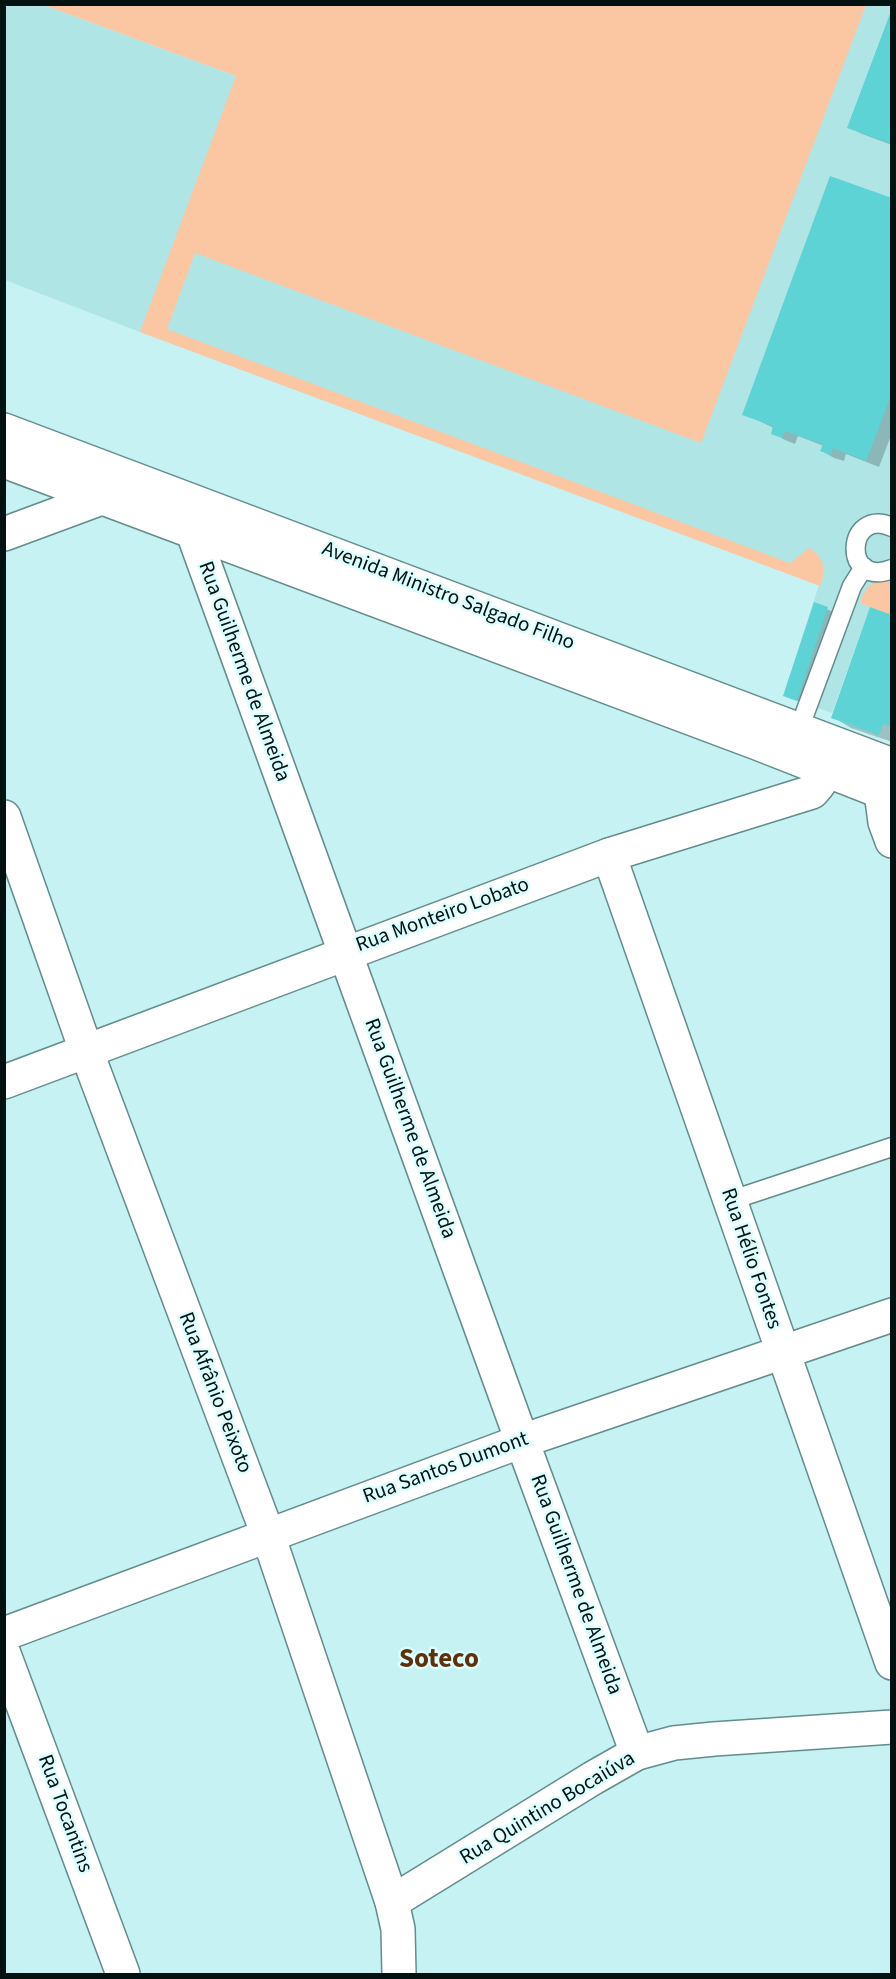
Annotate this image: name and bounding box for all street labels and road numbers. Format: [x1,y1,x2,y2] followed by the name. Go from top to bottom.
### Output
[318,537,578,657] street label: Avenida Ministro Salgado Filho
[191,558,295,786] street label: Rua Guilherme de Almeida
[353,873,533,959] street label: Rua Monteiro Lobato
[357,1015,461,1243] street label: Rua Guilherme de Almeida
[714,1185,786,1333] street label: Rua Hélio Fontes
[172,1309,256,1477] street label: Rua Afrânio Peixoto
[360,1427,532,1511] street label: Rua Santos Dumont
[523,1471,627,1699] street label: Rua Guilherme de Almeida
[456,1747,640,1871] street label: Rua Quintino Bocaiúva
[31,1752,97,1876] street label: Rua Tocantins

